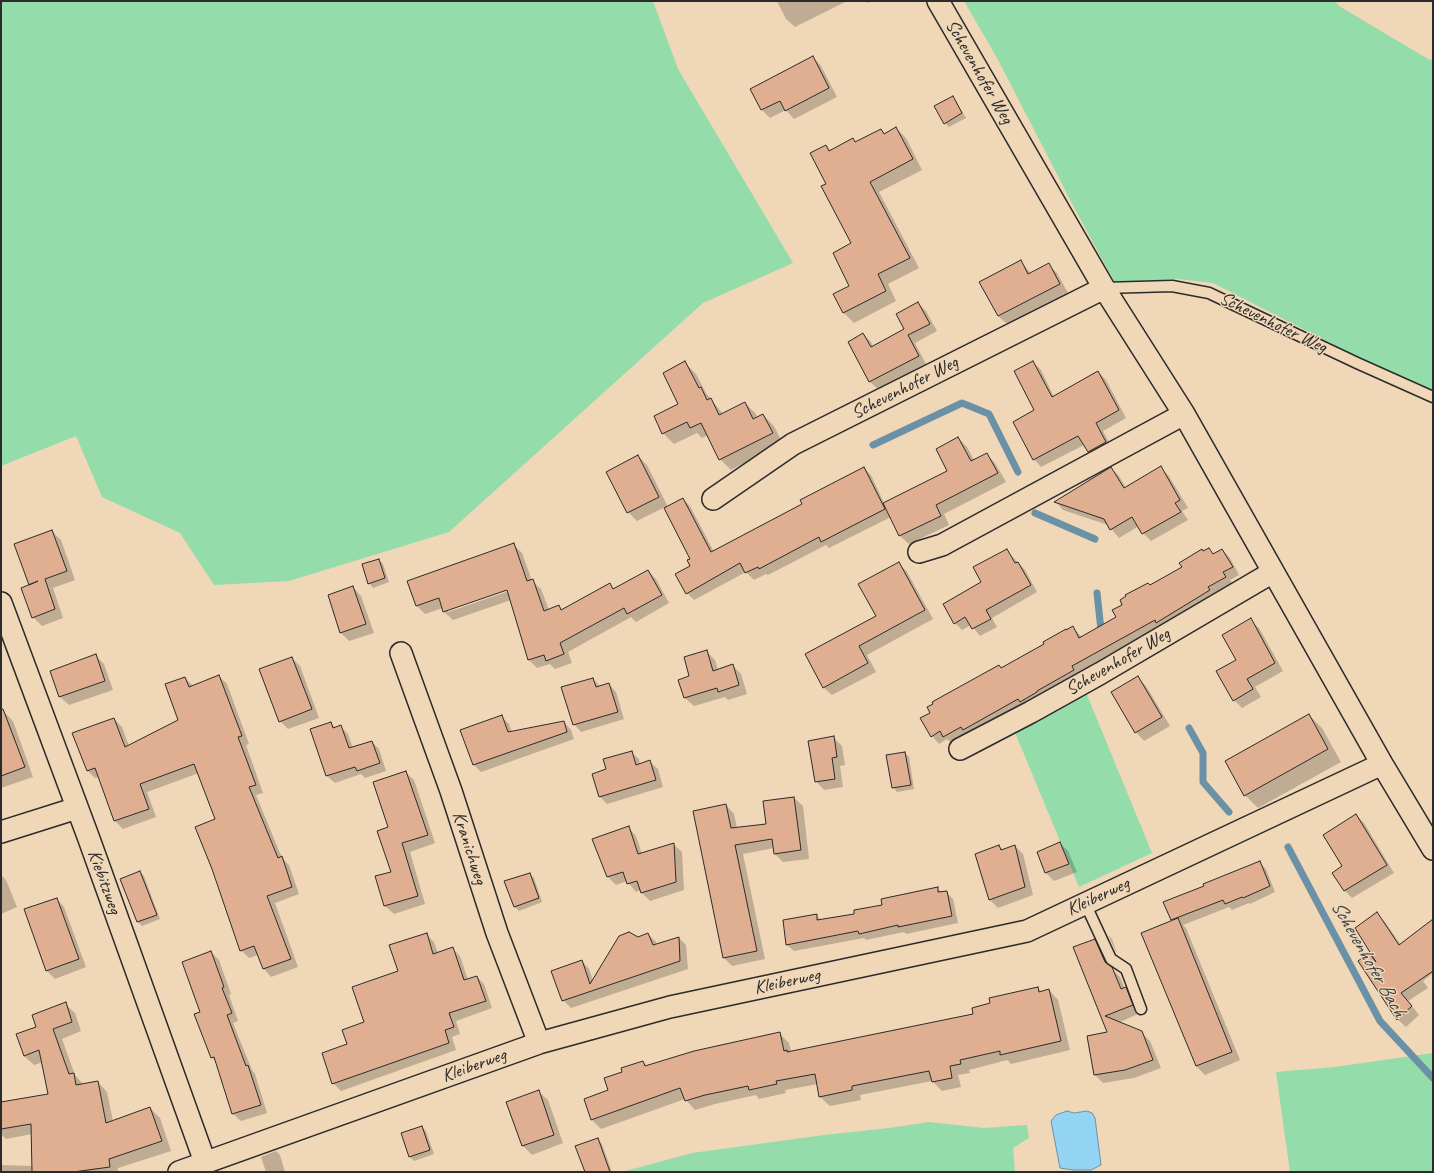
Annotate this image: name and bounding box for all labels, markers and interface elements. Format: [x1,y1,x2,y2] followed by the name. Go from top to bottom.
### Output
[940,16,1018,128] street label: Schevenhofer Weg
[1216,287,1330,359] street label: Schevenhofer Weg
[848,351,962,425] street label: Schevenhofer Weg
[1062,623,1174,701] street label: Schevenhofer Weg
[447,809,491,887] street label: Kranichweg
[82,847,126,917] street label: Kiebitzweg
[1063,873,1133,921] street label: Kleiberweg
[1325,897,1411,1021] water label: Schevenhofer Bach
[752,964,822,1000] street label: Kleiberweg
[439,1044,509,1088] street label: Kleiberweg

